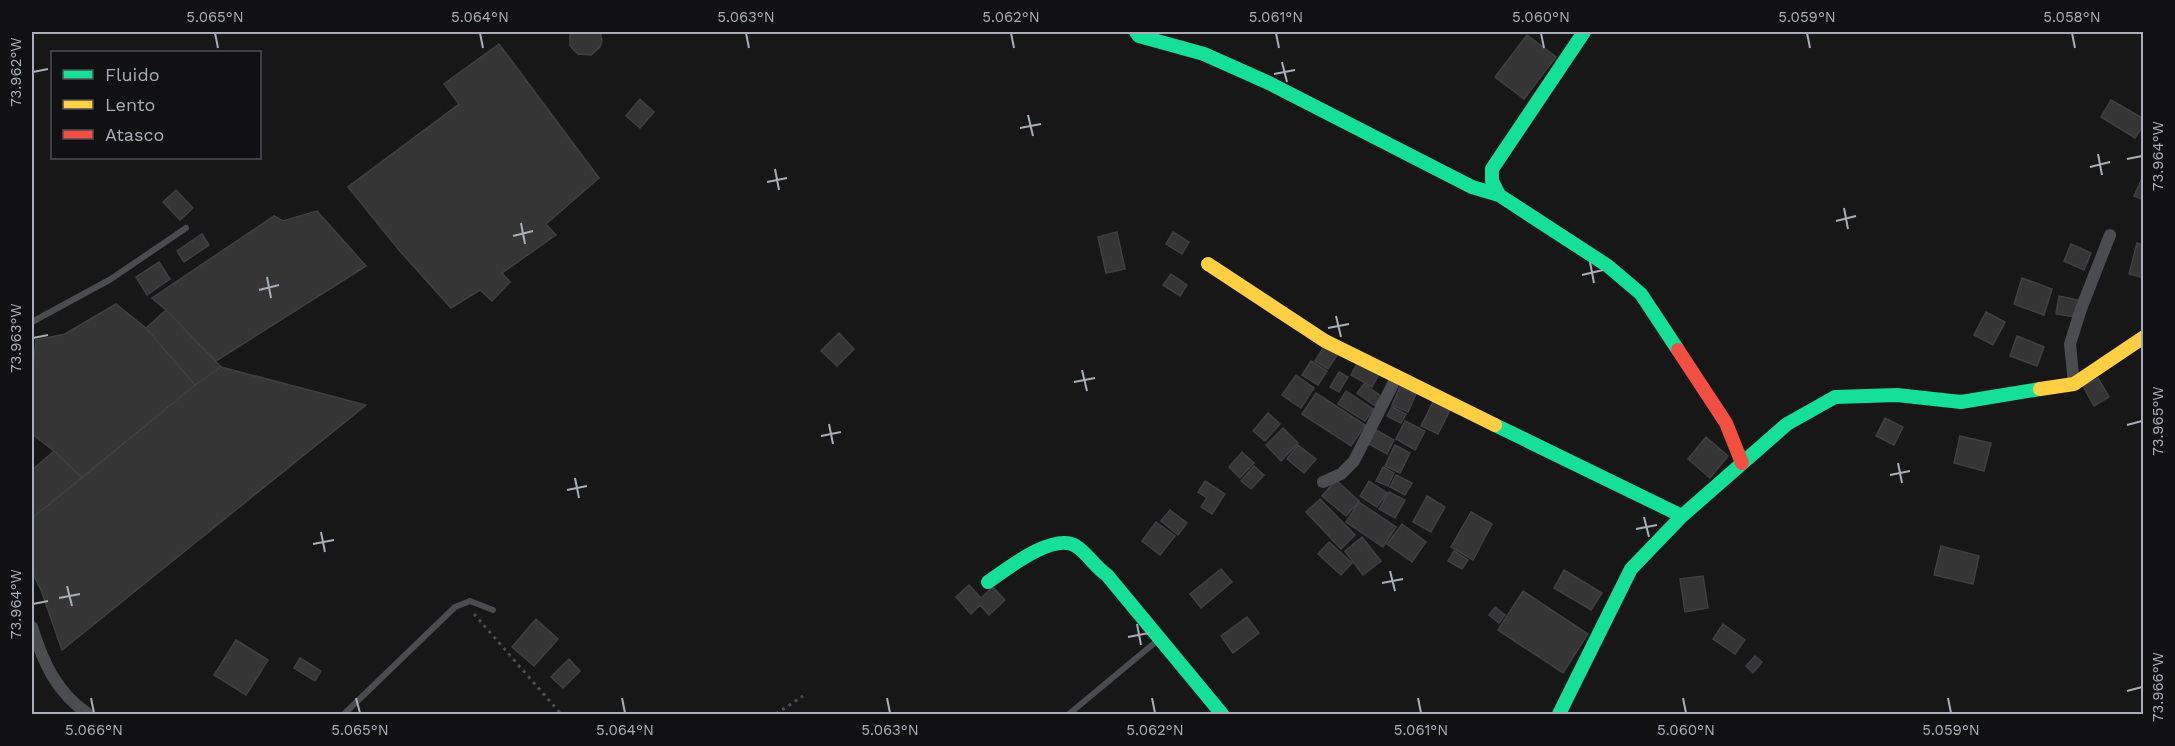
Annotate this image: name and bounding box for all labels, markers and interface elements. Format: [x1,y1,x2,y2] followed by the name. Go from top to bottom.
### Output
[186,8,244,26] text: 5.065°N
[451,8,509,26] text: 5.064°N
[717,8,775,26] text: 5.063°N
[982,8,1040,26] text: 5.062°N
[1249,8,1303,26] text: 5.061°N
[1512,8,1570,26] text: 5.060°N
[1778,8,1836,26] text: 5.059°N
[2043,8,2101,26] text: 5.058°N
[7,37,25,107] text: 73.962°W
[51,51,261,159] legend
[105,64,159,85] text: Fluido
[105,94,155,115] text: Lento
[2149,121,2167,191] text: 73.964°W
[105,124,164,145] text: Atasco
[7,303,25,373] text: 73.963°W
[2149,386,2167,456] text: 73.965°W
[7,569,25,639] text: 73.964°W
[2149,652,2167,722] text: 73.966°W
[65,721,123,739] text: 5.066°N
[331,721,389,739] text: 5.065°N
[596,721,654,739] text: 5.064°N
[861,721,919,739] text: 5.063°N
[1126,721,1184,739] text: 5.062°N
[1394,721,1448,739] text: 5.061°N
[1657,721,1715,739] text: 5.060°N
[1922,721,1980,739] text: 5.059°N

